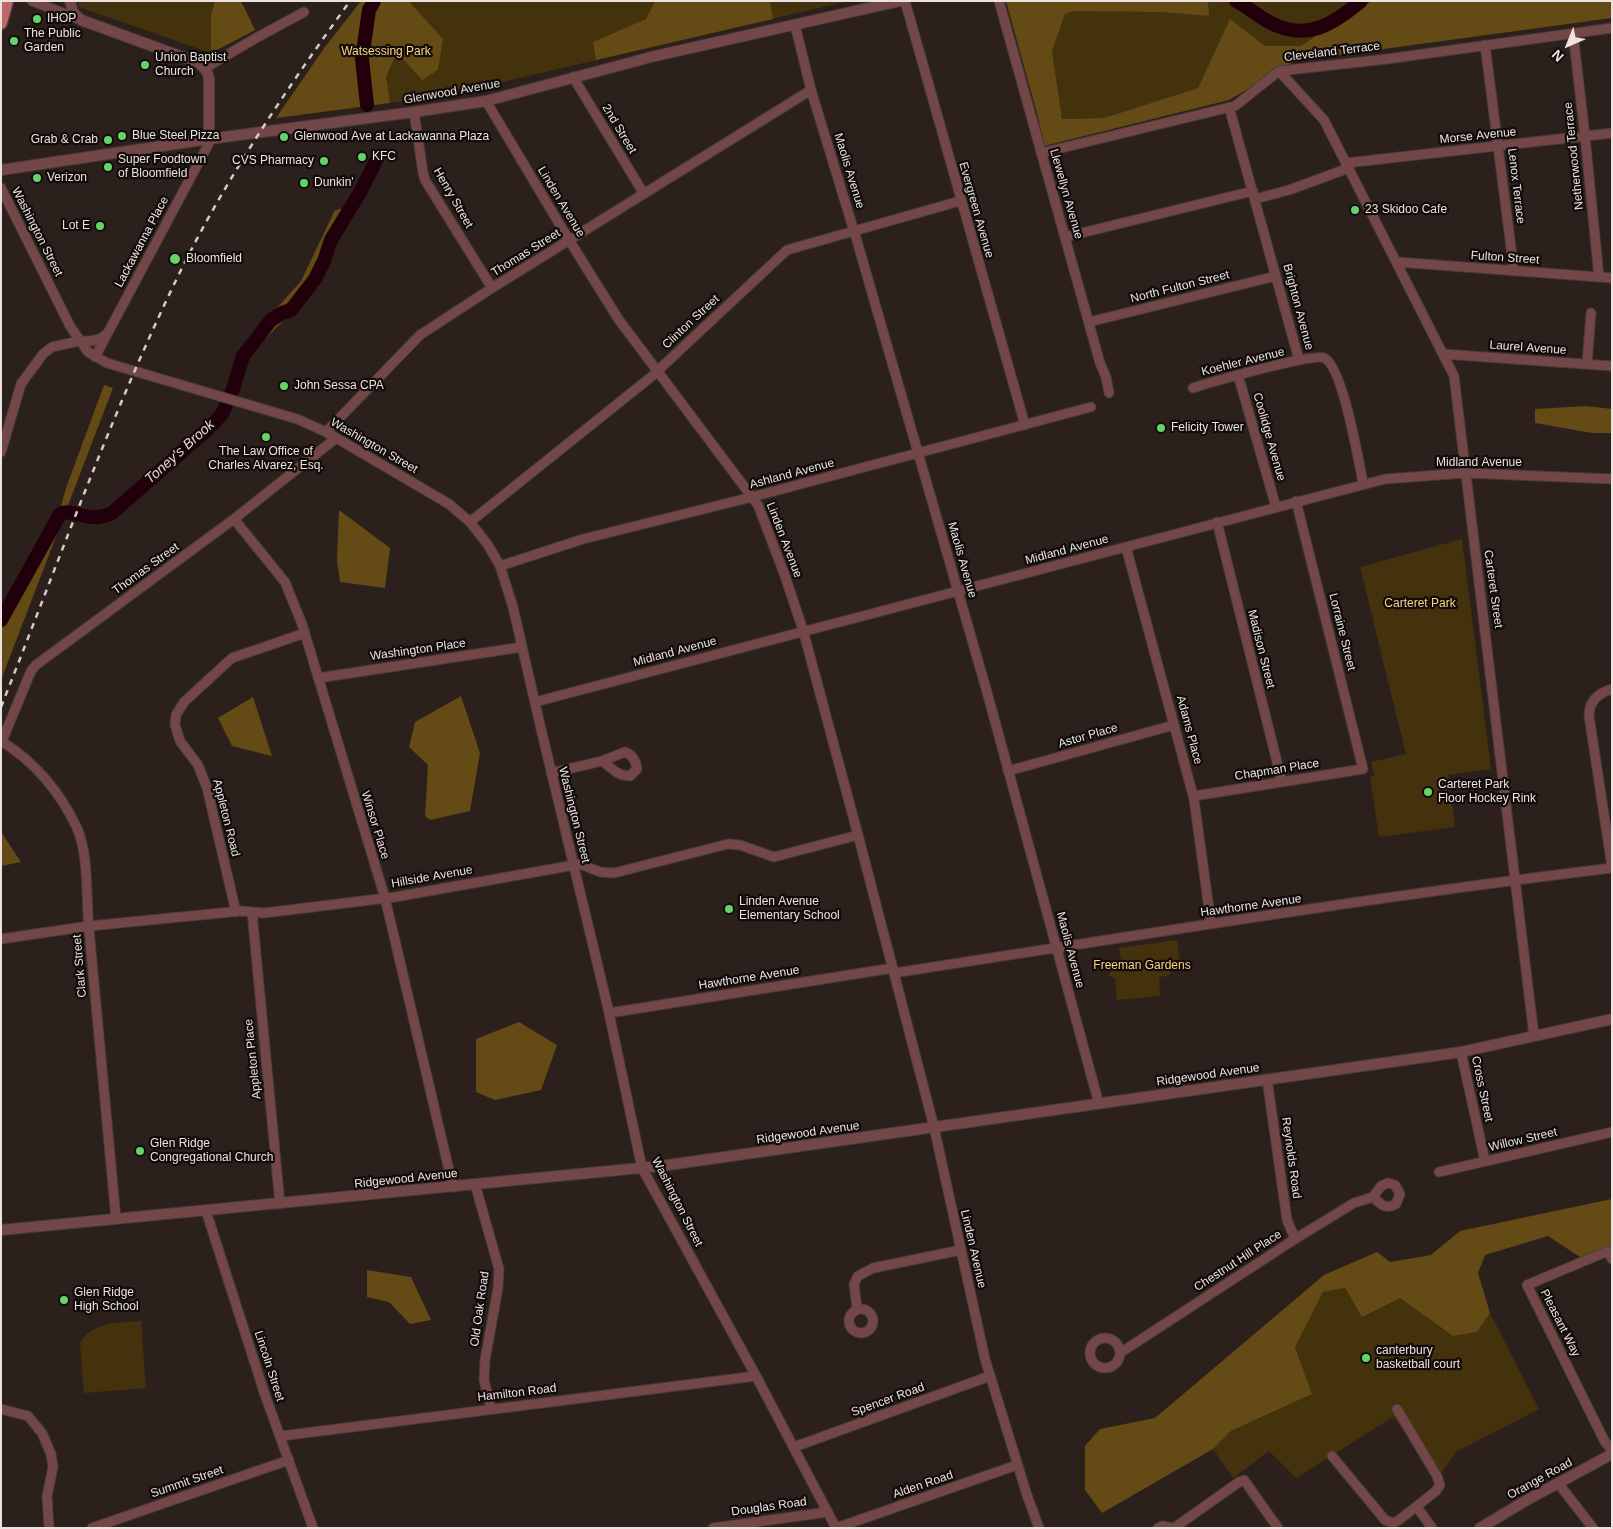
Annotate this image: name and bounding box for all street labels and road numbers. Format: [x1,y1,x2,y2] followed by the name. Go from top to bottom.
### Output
[1283,39,1381,65] street label: Cleveland Terrace
[403,76,501,108] street label: Glenwood Avenue
[599,102,639,156] street label: 2nd Street
[1561,102,1587,210] street label: Netherwood Terrace
[1439,125,1517,147] street label: Morse Avenue
[831,131,867,211] street label: Maolis Avenue
[1046,147,1086,241] street label: Llewellyn Avenue
[1504,147,1528,225] street label: Lenox Terrace
[955,160,997,260] street label: Evergreen Avenue
[534,164,588,240] street label: Linden Avenue
[430,165,476,231] street label: Henry Street
[8,185,66,279] street label: Washington Street
[112,194,172,290] street label: Lackawanna Place
[489,226,563,280] street label: Thomas Street
[1470,248,1540,268] street label: Fulton Street
[1280,262,1316,352] street label: Brighton Avenue
[1129,268,1231,306] street label: North Fulton Street
[660,292,722,352] street label: Clinton Street
[1489,338,1567,358] street label: Laurel Avenue
[1200,345,1286,379] street label: Koehler Avenue
[1250,391,1288,483] street label: Coolidge Avenue
[328,415,420,477] street label: Washington Street
[748,456,836,492] street label: Ashland Avenue
[1436,456,1522,470] street label: Midland Avenue
[763,500,805,580] street label: Linden Avenue
[944,520,980,600] street label: Maolis Avenue
[1024,532,1110,568] street label: Midland Avenue
[110,540,182,598] street label: Thomas Street
[1480,549,1506,629] street label: Carteret Street
[1325,592,1359,672] street label: Lorraine Street
[1244,608,1278,690] street label: Madison Street
[632,634,718,670] street label: Midland Avenue
[369,636,467,664] street label: Washington Place
[1173,694,1205,766] street label: Adams Place
[1057,721,1119,751] street label: Astor Place
[1234,756,1320,784] street label: Chapman Place
[555,766,593,864] street label: Washington Street
[209,778,243,858] street label: Appleton Road
[358,789,392,861] street label: Winsor Place
[390,863,474,891] street label: Hillside Avenue
[1200,892,1302,920] street label: Hawthorne Avenue
[1053,910,1087,990] street label: Maolis Avenue
[70,934,90,998] street label: Clark Street
[698,963,800,993] street label: Hawthorne Avenue
[242,1018,264,1100] street label: Appleton Place
[1468,1055,1496,1123] street label: Cross Street
[1156,1061,1260,1089] street label: Ridgewood Avenue
[1278,1116,1304,1200] street label: Reynolds Road
[756,1119,860,1147] street label: Ridgewood Avenue
[1487,1125,1559,1155] street label: Willow Street
[648,1155,706,1249] street label: Washington Street
[354,1166,458,1192] street label: Ridgewood Avenue
[957,1208,989,1290] street label: Linden Avenue
[1192,1227,1284,1295] street label: Chestnut Hill Place
[468,1270,492,1348] street label: Old Oak Road
[1537,1287,1583,1359] street label: Pleasant Way
[251,1329,287,1403] street label: Lincoln Street
[849,1380,927,1420] street label: Spencer Road
[477,1381,557,1405] street label: Hamilton Road
[1505,1455,1575,1503] street label: Orange Road
[149,1463,225,1501] street label: Summit Street
[891,1468,955,1502] street label: Alden Road
[730,1495,808,1519] street label: Douglas Road

